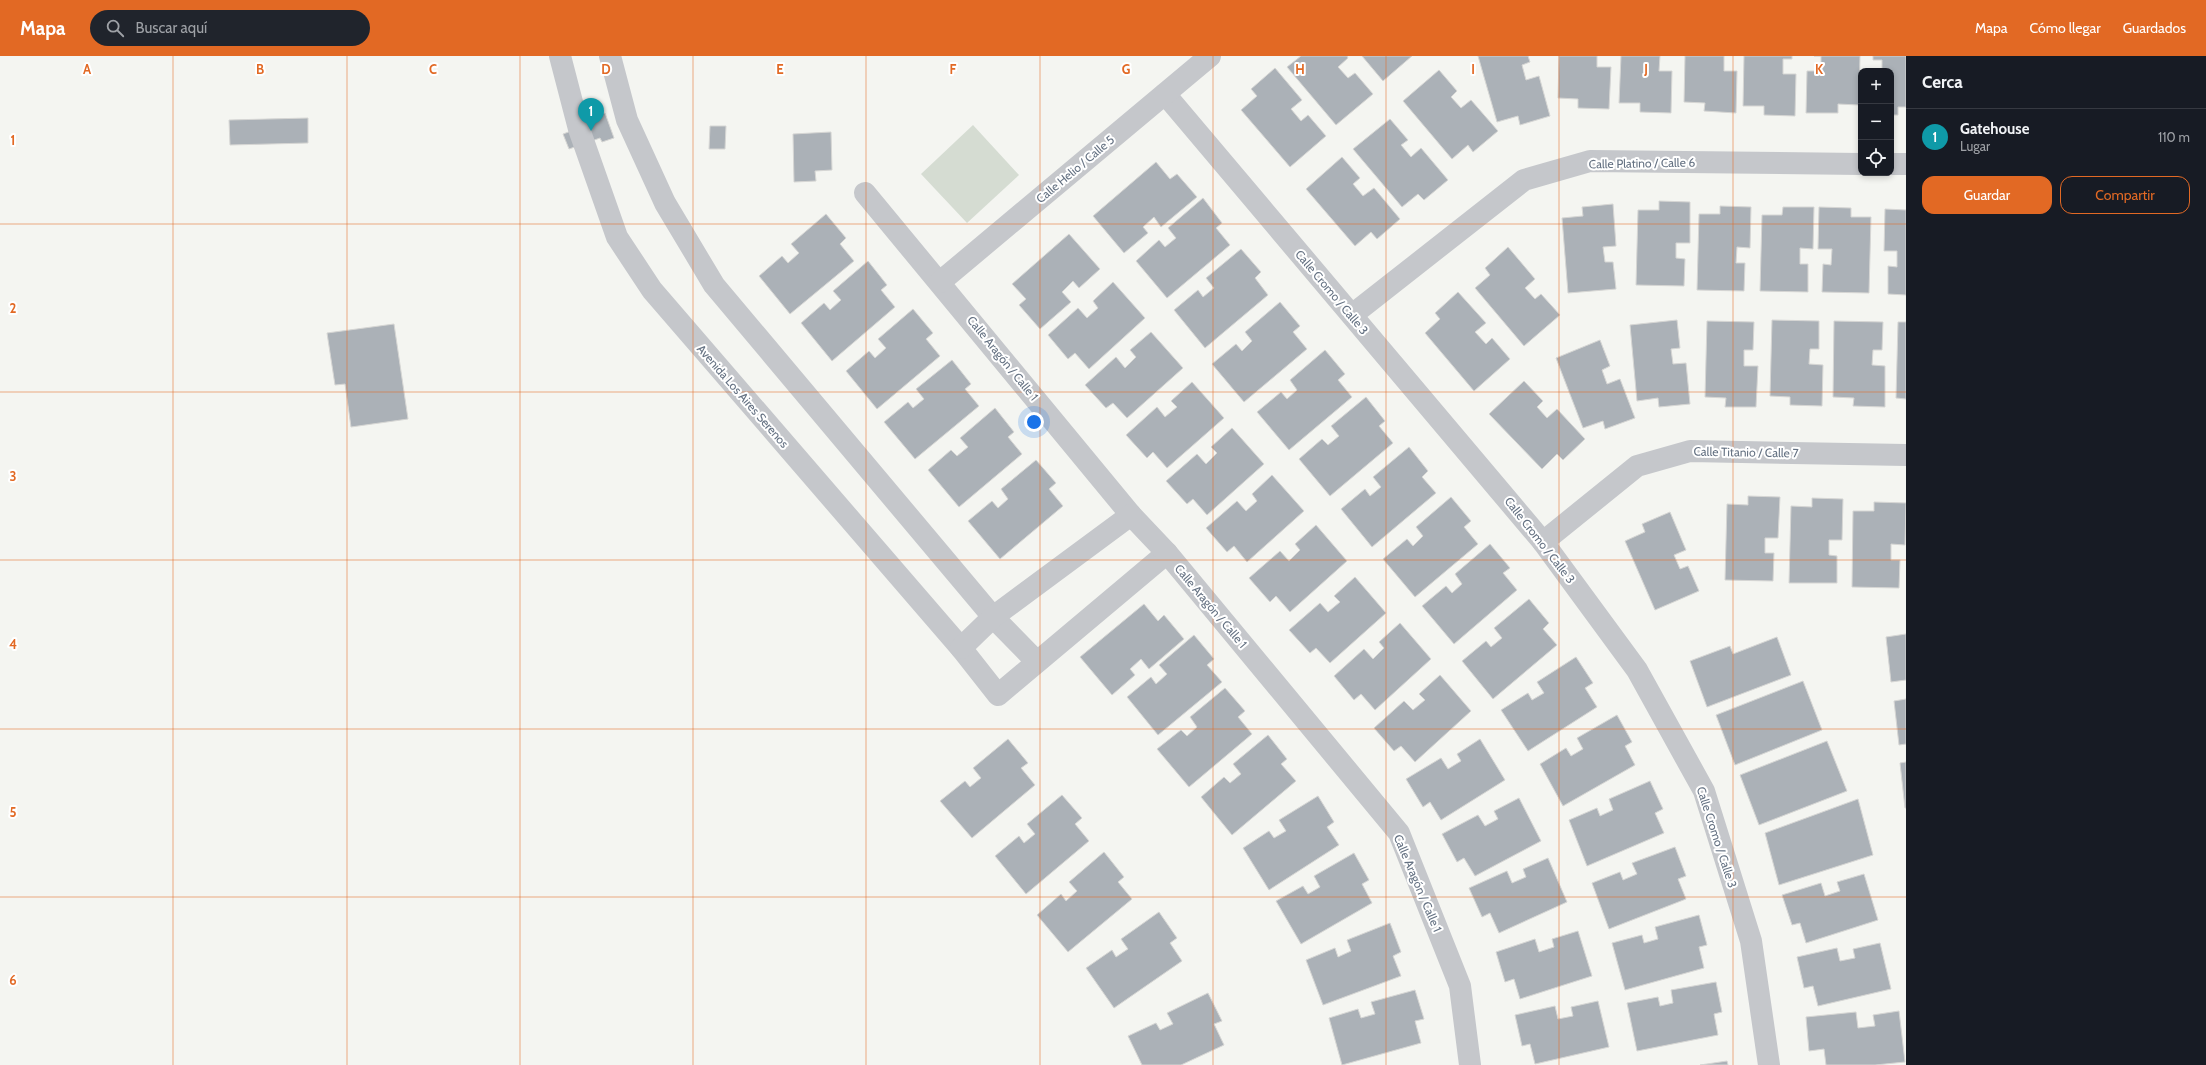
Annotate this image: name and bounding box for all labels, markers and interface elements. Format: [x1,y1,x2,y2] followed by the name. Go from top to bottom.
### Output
[90,10,370,46] search box
[20,17,66,40] text: Mapa
[104,17,126,39] icon: search
[136,19,207,37] text: Buscar aquí
[1975,19,2008,37] text: Mapa
[2030,19,2101,37] text: Cómo llegar
[2123,19,2186,37] text: Guardados
[83,61,92,77] text: A
[256,61,264,77] text: B
[429,61,437,77] text: C
[601,61,611,77] text: D
[776,61,784,77] text: E
[950,61,957,77] text: F
[1122,61,1131,77] text: G
[1295,61,1305,77] text: H
[1471,61,1475,77] text: I
[1643,61,1648,77] text: J
[1815,61,1824,77] text: K
[1858,68,1894,176] map controls
[1858,68,1894,104] button: +
[1922,72,1963,92] text: Cerca
[578,98,604,131] pin: 1
[1858,104,1894,140] button: −
[1960,120,2029,138] text: Gatehouse
[1933,129,1937,145] text: 1
[2158,129,2190,145] text: 110 m
[11,132,15,148] text: 1
[1033,132,1117,206] street label: Calle Helio / Calle 5
[1960,138,1990,154] text: Lugar
[1858,140,1894,176] button: locate
[1589,155,1696,171] street label: Calle Platino / Calle 6
[1922,176,2052,214] button: Guardar
[2060,176,2190,214] button: Compartir
[1292,247,1372,337] street label: Calle Cromo / Calle 3
[10,300,17,316] text: 2
[964,313,1042,403] street label: Calle Aragón / Calle 1
[694,341,792,451] street label: Avenida Los Aires Serenos
[1024,412,1044,432] your location
[1693,444,1799,460] street label: Calle Titanio / Calle 7
[9,468,17,484] text: 3
[1502,494,1578,586] street label: Calle Cromo / Calle 3
[1172,561,1250,651] street label: Calle Aragón / Calle 1
[9,636,17,652] text: 4
[1694,784,1740,890] street label: Calle Cromo / Calle 3
[10,804,17,820] text: 5
[1391,832,1445,934] street label: Calle Aragón / Calle 1
[9,972,17,988] text: 6

